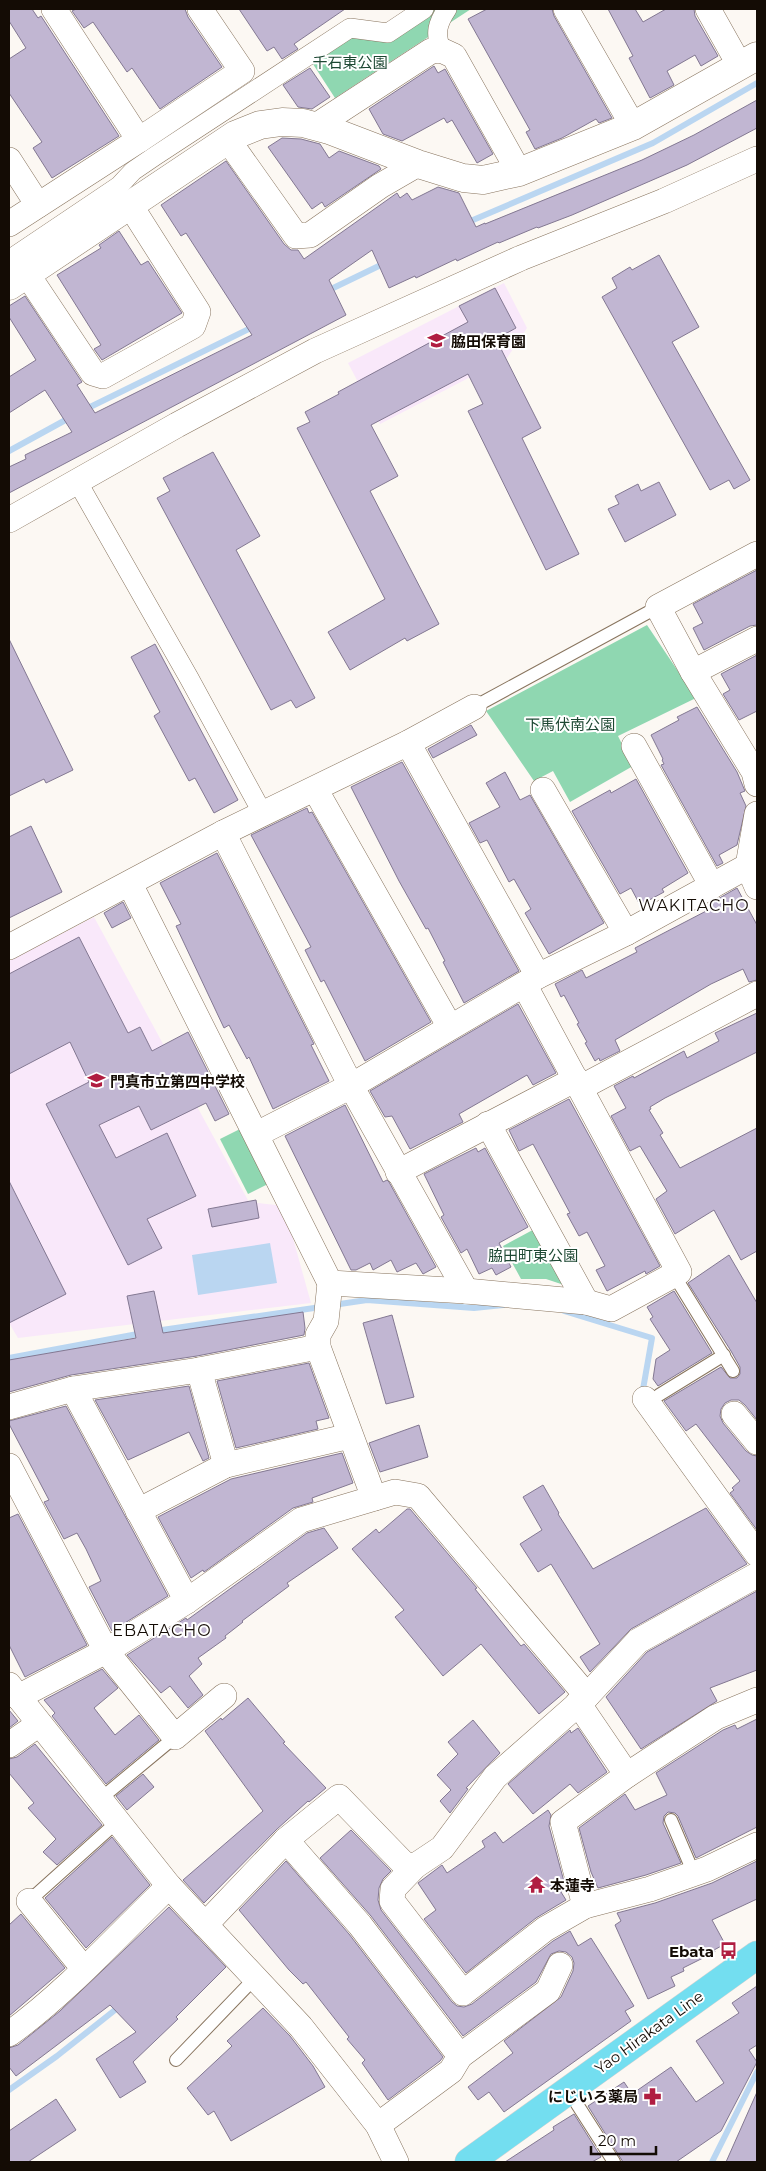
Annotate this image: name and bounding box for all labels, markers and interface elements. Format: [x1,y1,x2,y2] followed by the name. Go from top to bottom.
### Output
[312,53,388,72] park label: 千石東公園
[427,331,447,351] school or university icon: 脇田保育園
[451,332,526,351] place label: 脇田保育園
[525,715,615,734] park label: 下馬伏南公園
[638,896,750,915] district label: WAKITACHO
[86,1071,106,1091] school or university icon: 門真市立第四中学校
[110,1072,245,1091] place label: 門真市立第四中学校
[488,1246,578,1265] park label: 脇田町東公園
[112,1621,212,1640] district label: EBATACHO
[526,1875,546,1895] temple icon: 本蓮寺
[550,1876,595,1895] place label: 本蓮寺
[718,1941,738,1961] bus stop icon: Ebata
[669,1942,714,1961] place label: Ebata
[591,1986,707,2078] street label: Yao Hirakata Line
[642,2086,662,2106] pharmacy icon: にじいろ薬局
[548,2087,638,2106] place label: にじいろ薬局
[591,2124,656,2156] scale bar
[598,2131,636,2150] text: 20 m

